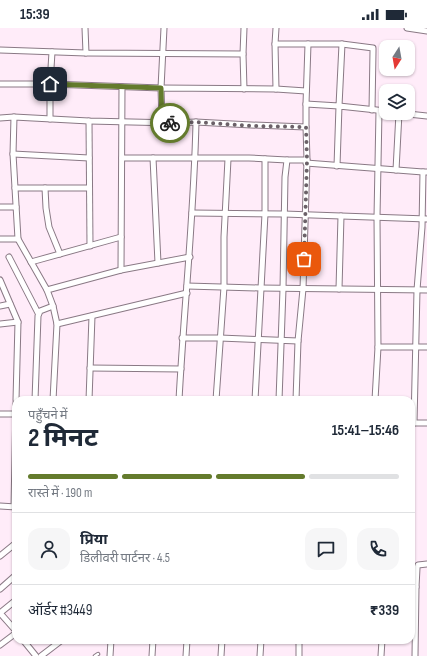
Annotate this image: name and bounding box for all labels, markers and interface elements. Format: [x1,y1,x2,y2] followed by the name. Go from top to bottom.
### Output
[20,5,50,24] text: 15:39
[379,40,415,76] north arrow
[379,40,415,120] map controls
[33,67,67,101] pin
[39,73,61,95] icon: home
[379,84,415,120] button: layers
[150,103,190,143] courier
[159,112,181,134] icon: bike
[287,242,321,276] pin
[293,248,315,270] icon: bag
[28,407,68,423] text: पहुँचने में
[332,421,399,440] text: 15:41–15:46
[28,423,98,454] text: 2 मिनट
[28,485,92,501] text: रास्ते में · 190 m
[28,528,70,570] button: person
[305,528,347,570] button: chat
[357,528,399,570] button: phone
[80,530,108,549] text: प्रिया
[80,550,170,566] text: डिलीवरी पार्टनर · 4.5
[28,601,92,620] text: ऑर्डर #3449
[370,601,399,620] text: ₹339

